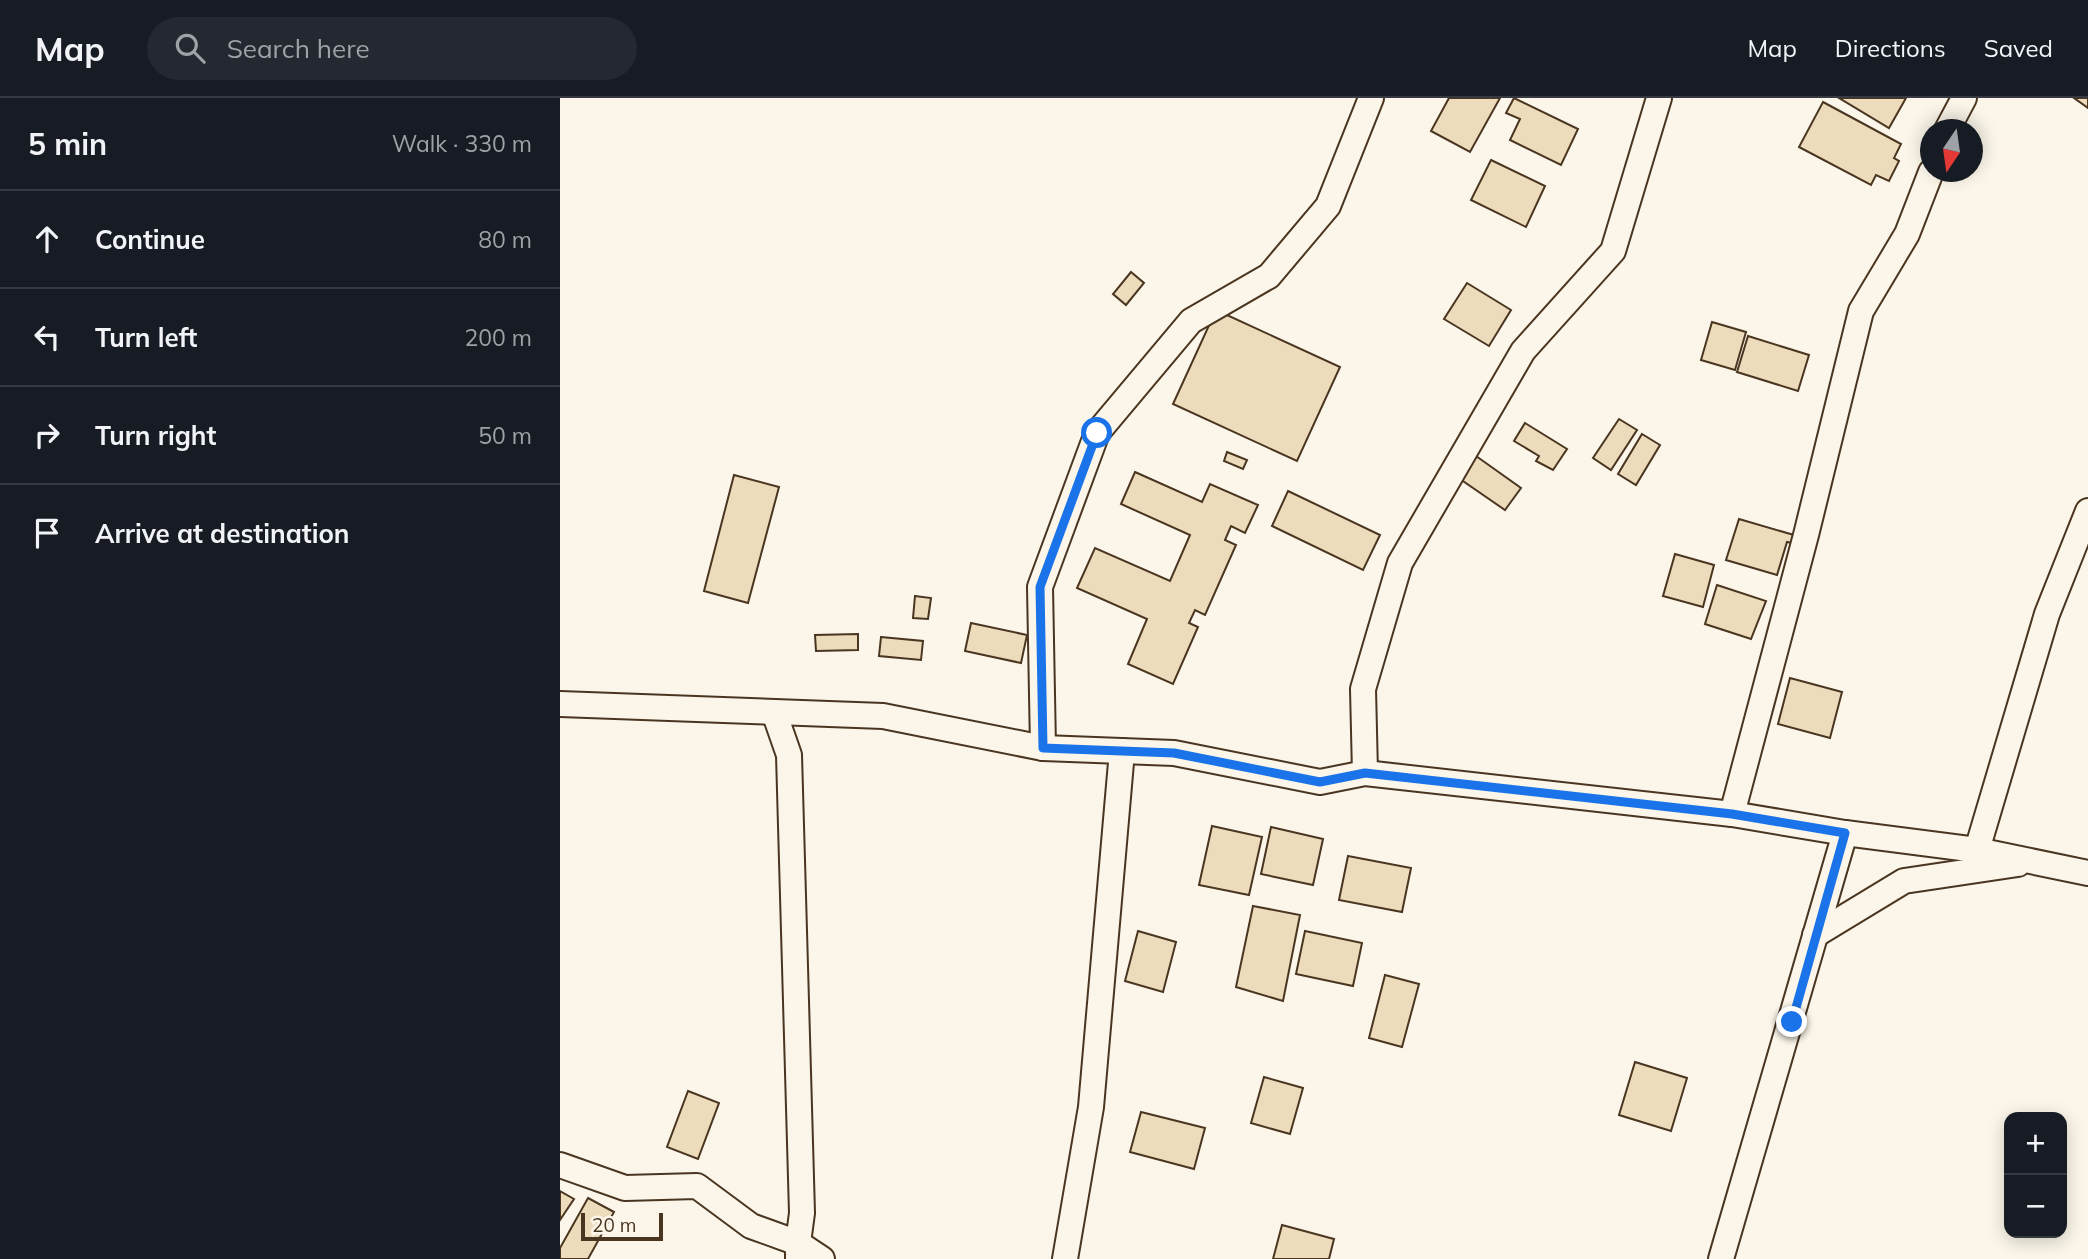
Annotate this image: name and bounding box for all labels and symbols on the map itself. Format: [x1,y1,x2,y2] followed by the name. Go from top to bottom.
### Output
[1920,119,1983,182] north arrow
[1081,417,1112,448] route start
[1776,1006,1807,1037] route end
[581,1210,663,1242] scale bar

